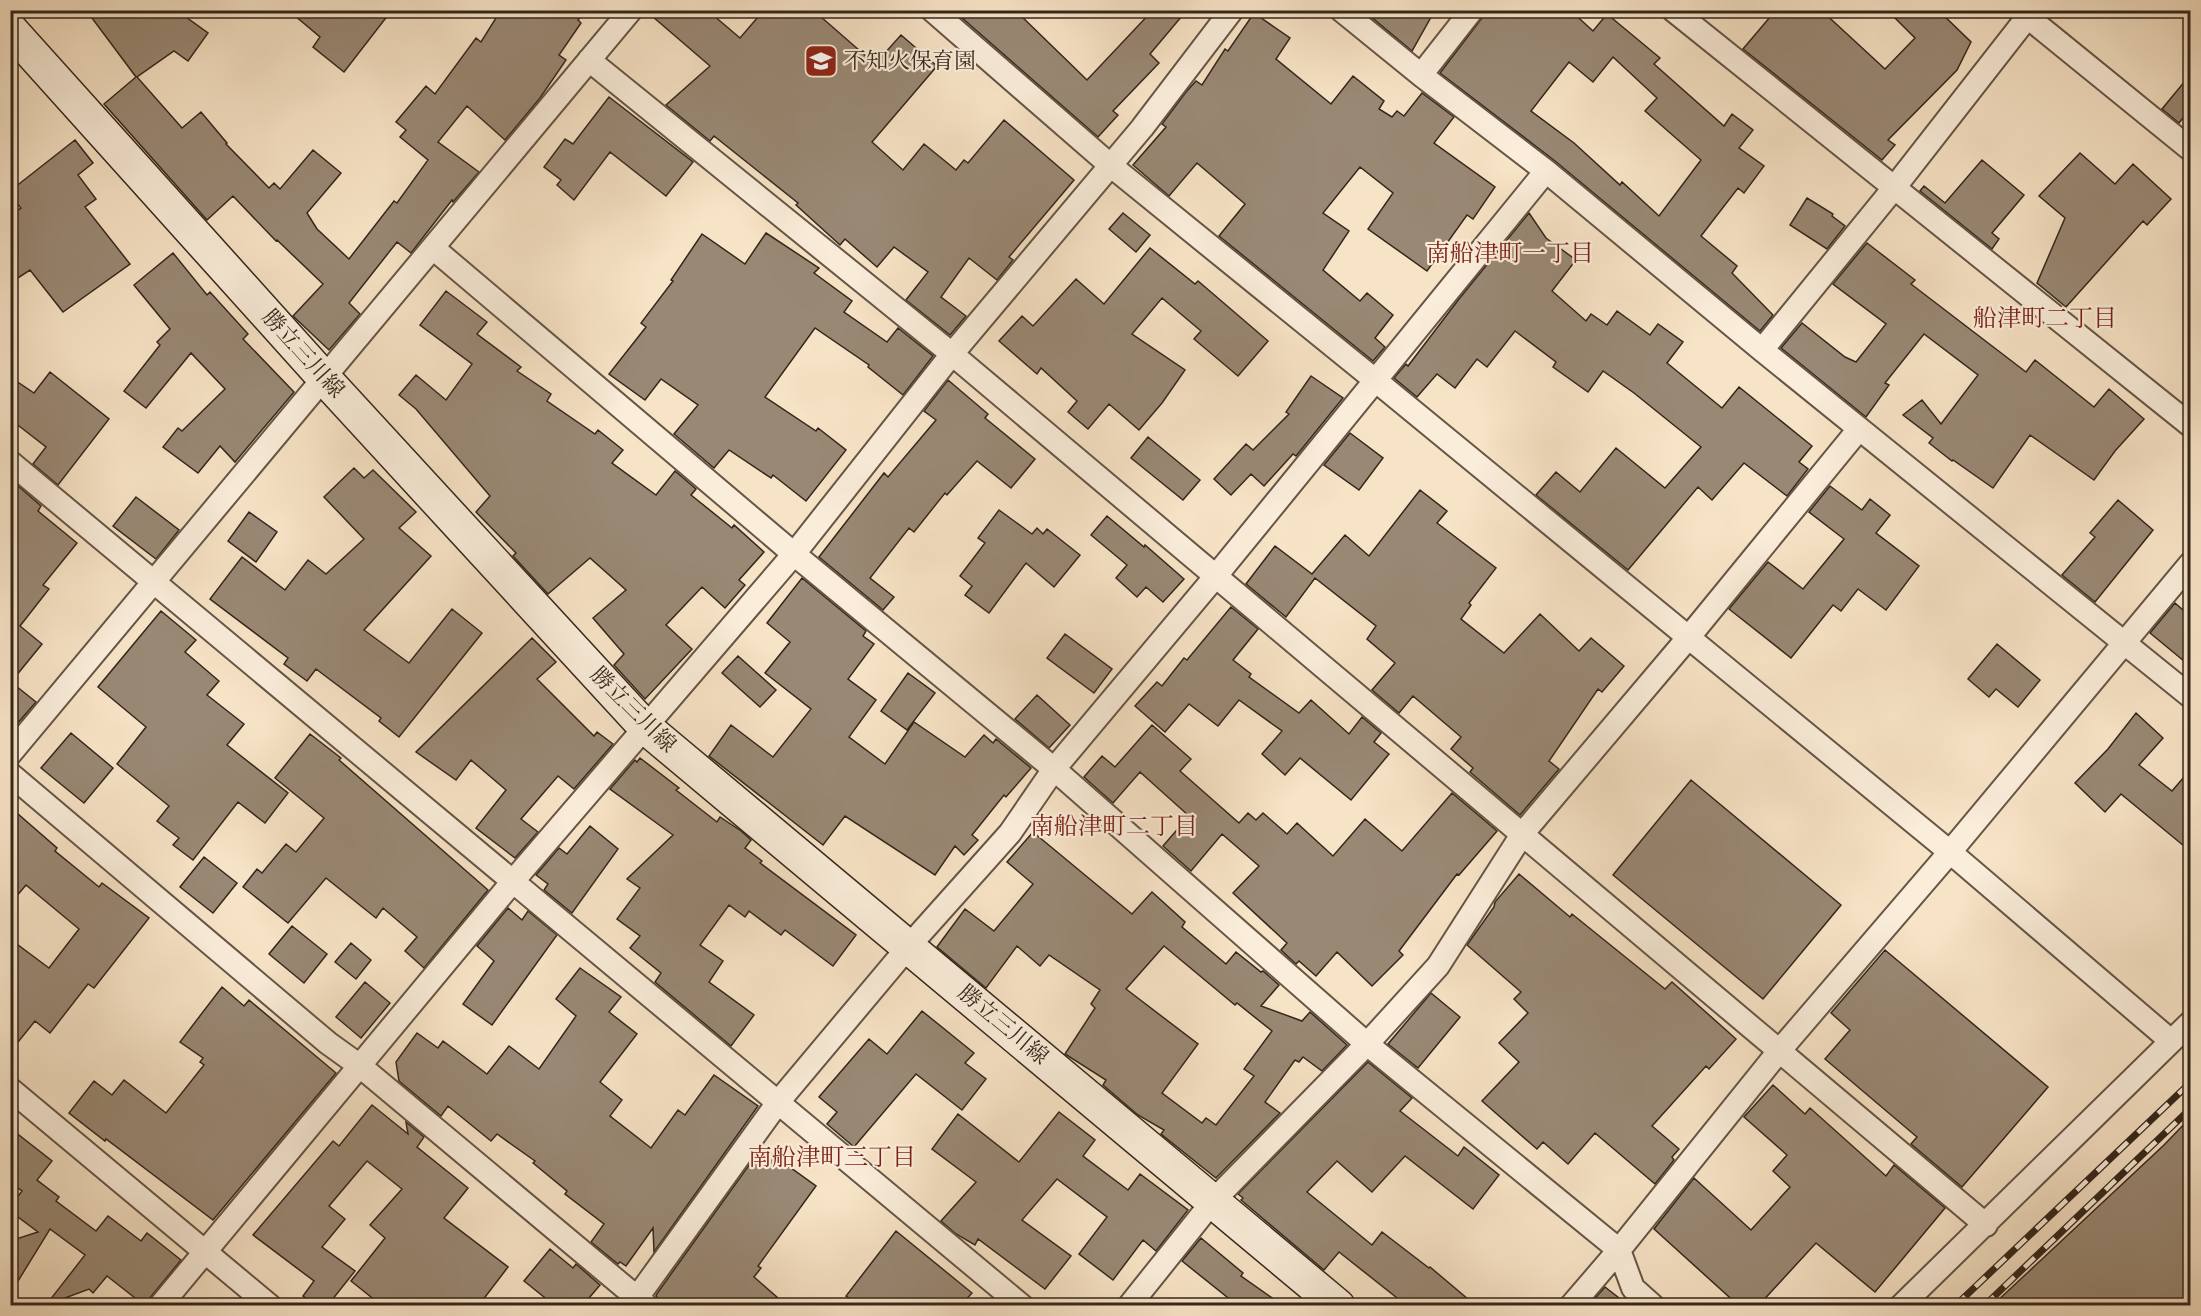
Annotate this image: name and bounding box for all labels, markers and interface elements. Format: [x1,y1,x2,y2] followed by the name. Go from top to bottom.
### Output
[803,43,839,79] school or university icon: 不知火保育園
[844,48,976,75] place label: 不知火保育園
[1426,239,1594,269] district label: 南船津町一丁目
[256,304,350,404] street label: 勝立三川線
[1973,304,2117,334] district label: 船津町二丁目
[585,662,681,758] street label: 勝立三川線
[1030,812,1198,842] district label: 南船津町二丁目
[952,979,1054,1071] street label: 勝立三川線
[748,1143,916,1173] district label: 南船津町三丁目

